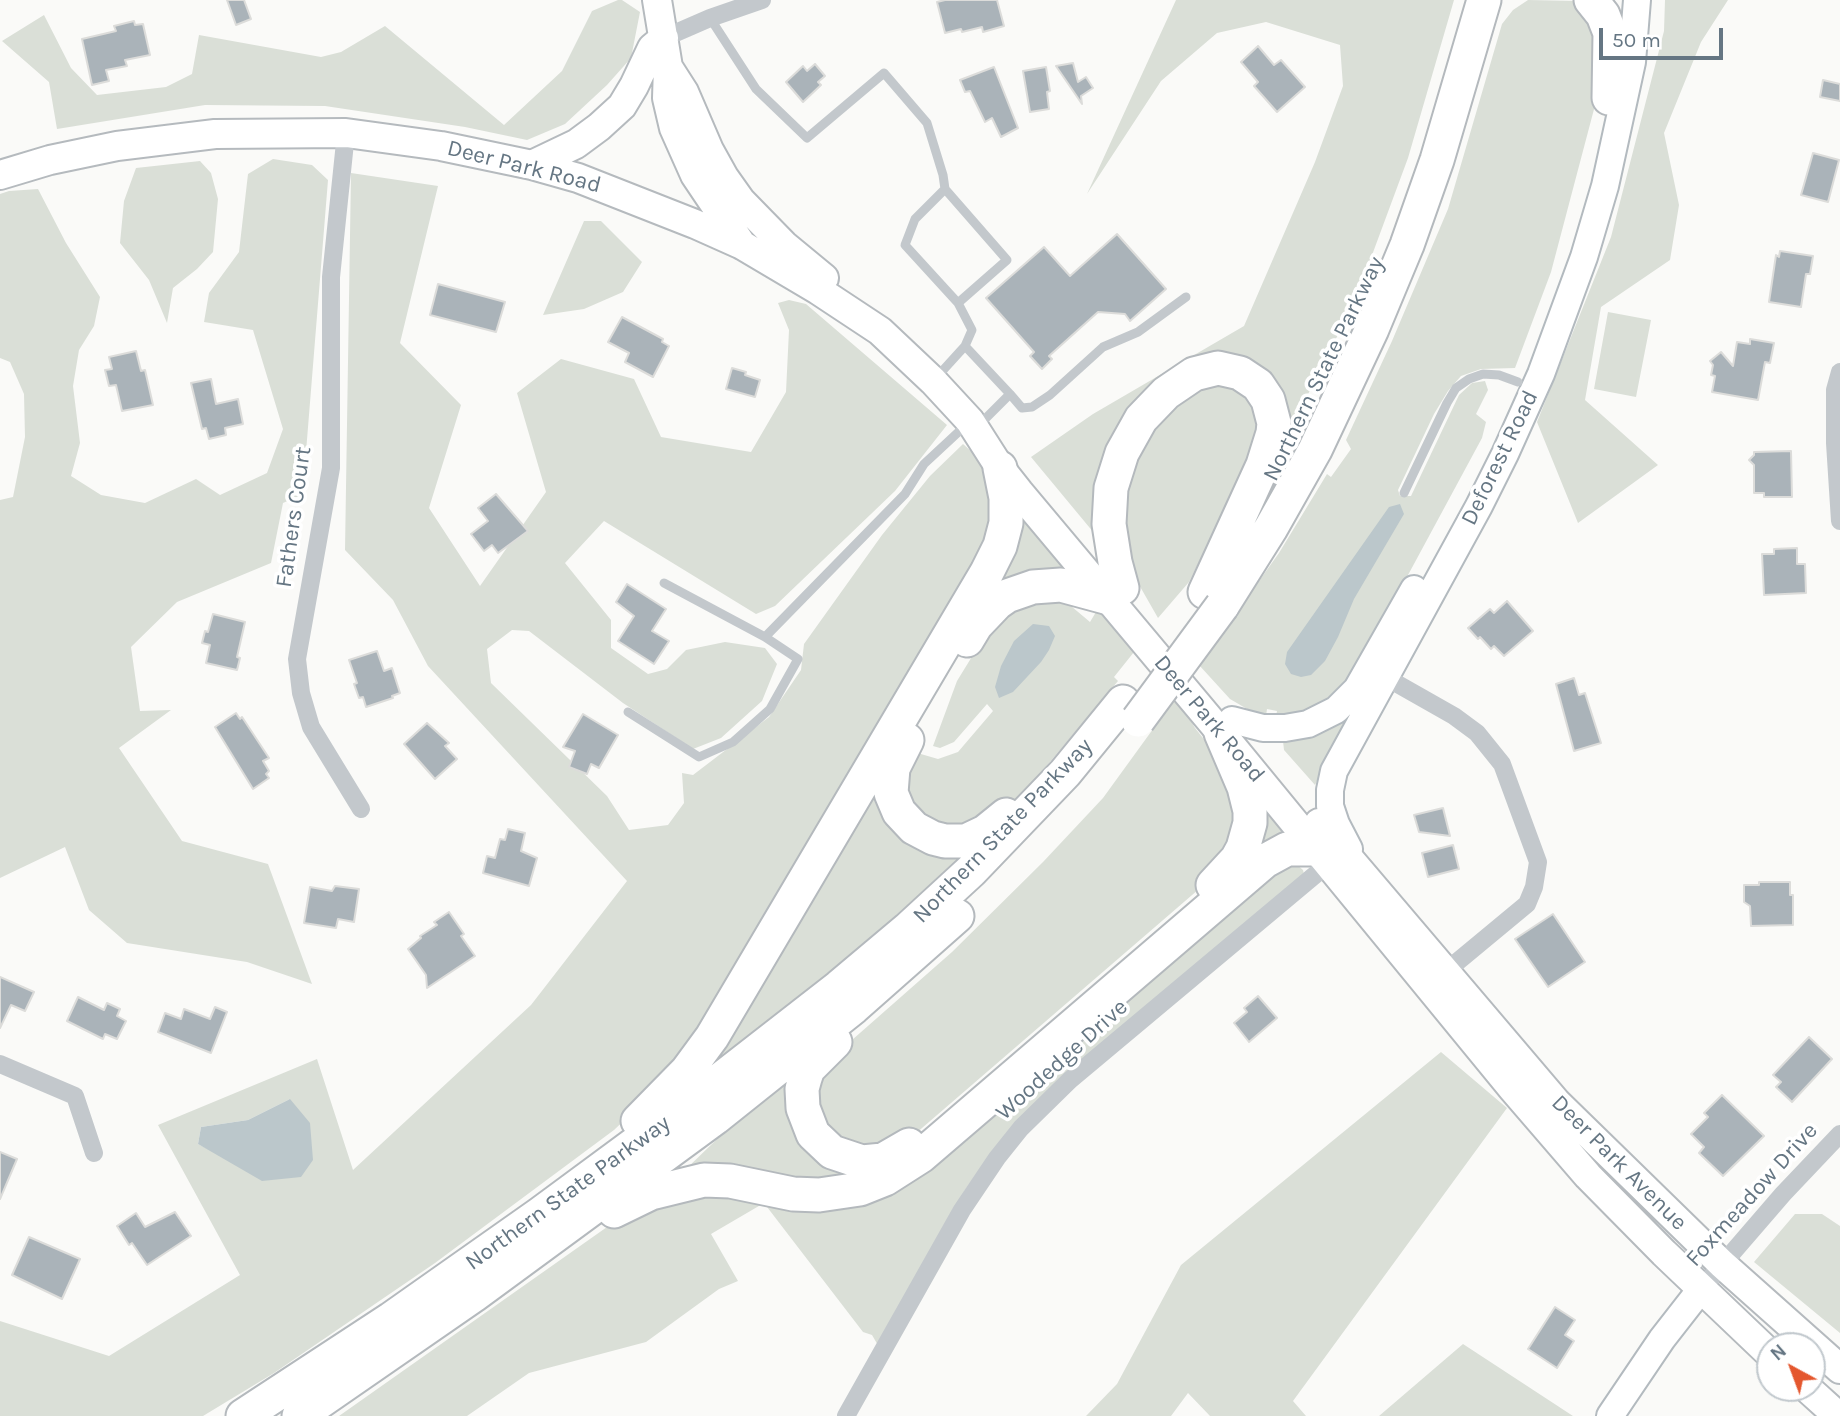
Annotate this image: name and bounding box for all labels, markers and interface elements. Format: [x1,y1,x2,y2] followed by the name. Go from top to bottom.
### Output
[1602,14,1726,58] scale bar
[1612,28,1661,52] text: 50 m
[444,135,604,199] street label: Deer Park Road
[1258,252,1390,486] street label: Northern State Parkway
[1455,386,1545,530] street label: Deforest Road
[270,445,318,589] street label: Fathers Court
[1148,650,1270,788] street label: Deer Park Road
[907,733,1099,929] street label: Northern State Parkway
[990,994,1134,1126] street label: Woodedge Drive
[1545,1089,1693,1237] street label: Deer Park Avenue
[460,1109,676,1277] street label: Northern State Parkway
[1680,1117,1824,1273] street label: Foxmeadow Drive
[1756,1332,1826,1402] north arrow
[1766,1340,1791,1365] text: N

